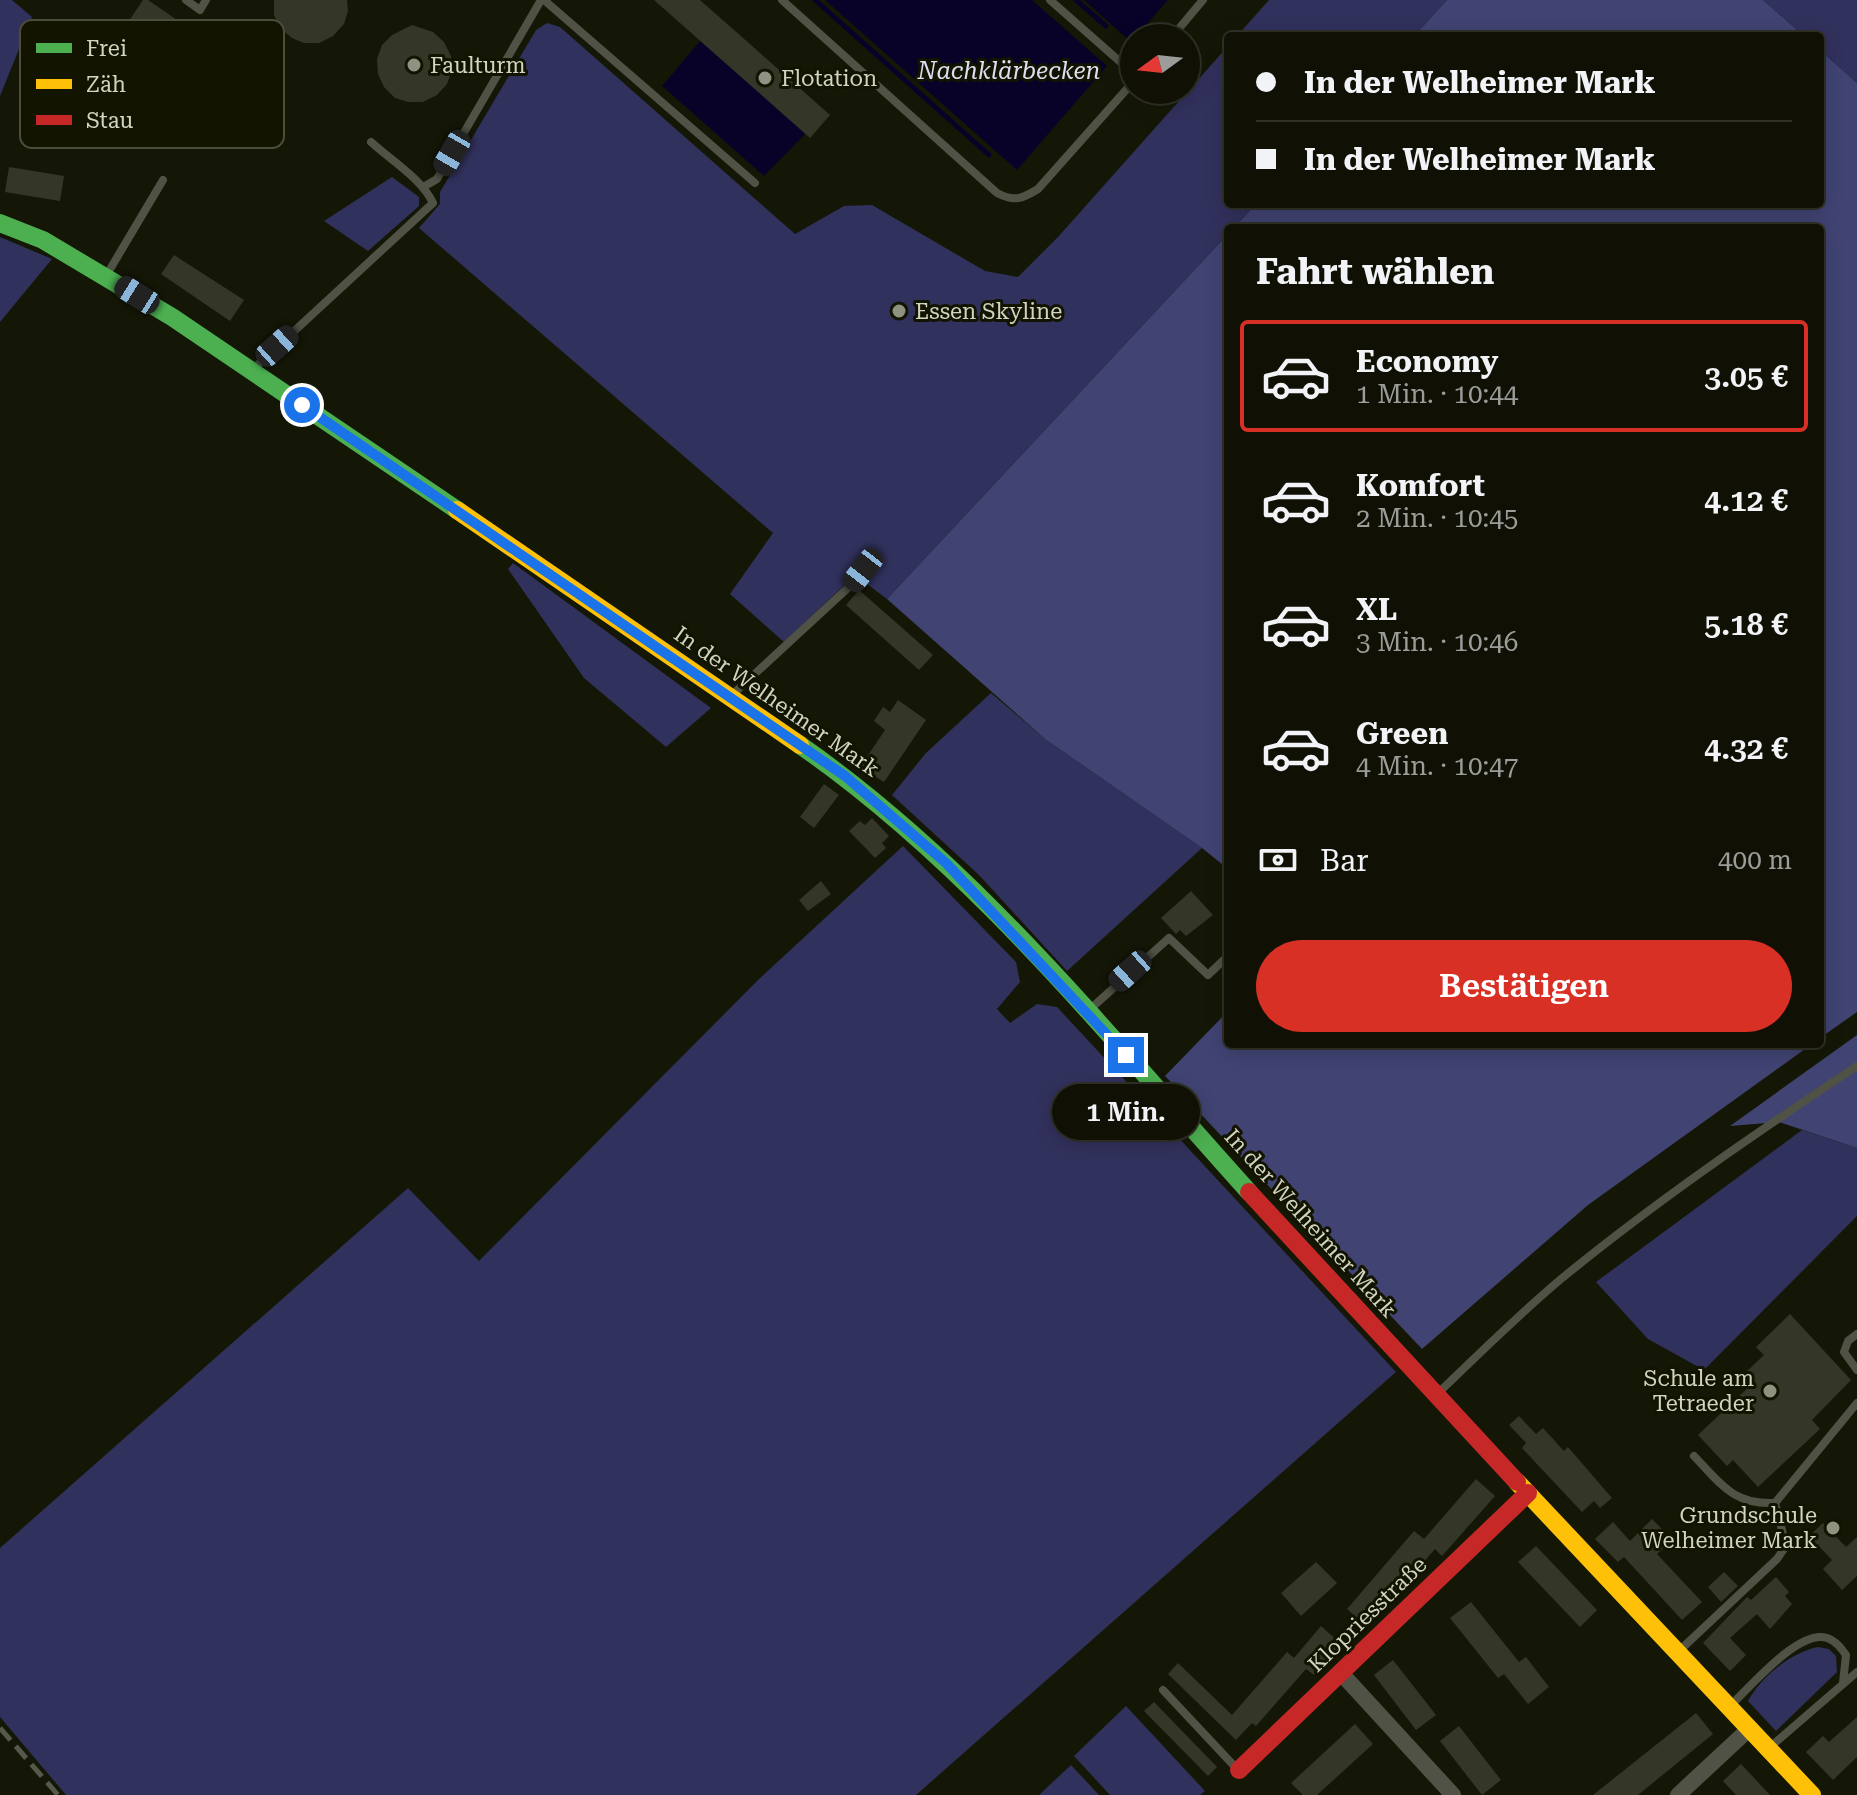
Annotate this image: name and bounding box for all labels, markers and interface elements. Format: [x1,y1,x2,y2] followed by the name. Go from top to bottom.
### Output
[20,20,284,148] legend
[1120,24,1200,104] north arrow
[1120,24,1200,104] map controls
[86,36,127,61] text: Frei
[430,53,525,78] place label: Faulturm
[405,56,423,74] marker: Faulturm
[917,57,1100,85] water label: Nachklärbecken
[1304,65,1656,100] text: In der Welheimer Mark
[781,66,877,91] place label: Flotation
[756,69,774,87] marker: Flotation
[86,72,126,97] text: Zäh
[86,108,134,133] text: Stau
[430,126,474,180] car
[1304,142,1656,177] text: In der Welheimer Mark
[1256,251,1494,293] text: Fahrt wählen
[110,272,164,318] car
[915,299,1062,324] place label: Essen Skyline
[890,302,908,320] marker: Essen Skyline
[251,321,303,371] car
[1260,340,1332,412] icon: car
[1356,344,1498,379] text: Economy
[1704,359,1788,394] text: 3.05 €
[1356,379,1518,409] text: 1 Min. · 10:44
[284,387,320,423] route start
[1260,464,1332,536] icon: car
[1356,468,1485,503] text: Komfort
[1704,483,1788,518] text: 4.12 €
[1356,503,1518,533] text: 2 Min. · 10:45
[839,544,887,596] car
[1260,588,1332,660] icon: car
[1356,592,1397,627] text: XL
[1704,607,1788,642] text: 5.18 €
[669,621,884,782] street label: In der Welheimer Mark
[1356,627,1518,657] text: 3 Min. · 10:46
[1260,712,1332,784] icon: car
[1356,716,1448,751] text: Green
[1704,731,1788,766] text: 4.32 €
[1356,751,1518,781] text: 4 Min. · 10:47
[1256,838,1300,882] icon: cash
[1320,843,1369,878] text: Bar
[1718,845,1792,875] text: 400 m
[1256,940,1792,1032] button: Bestätigen
[1104,946,1156,996] car
[1108,1037,1144,1073] route end
[1052,1083,1200,1139] callout: 1 Min.
[1086,1097,1166,1127] text: 1 Min.
[1220,1124,1402,1323] street label: In der Welheimer Mark
[1644,1366,1754,1416] place label: Schule am Tetraeder
[1761,1382,1779,1400] marker: Schule am Tetraeder
[1641,1503,1817,1553] place label: Grundschule Welheimer Mark
[1824,1519,1842,1537] marker: Grundschule Welheimer Mark
[1303,1552,1432,1677] street label: Klopriesstraße

